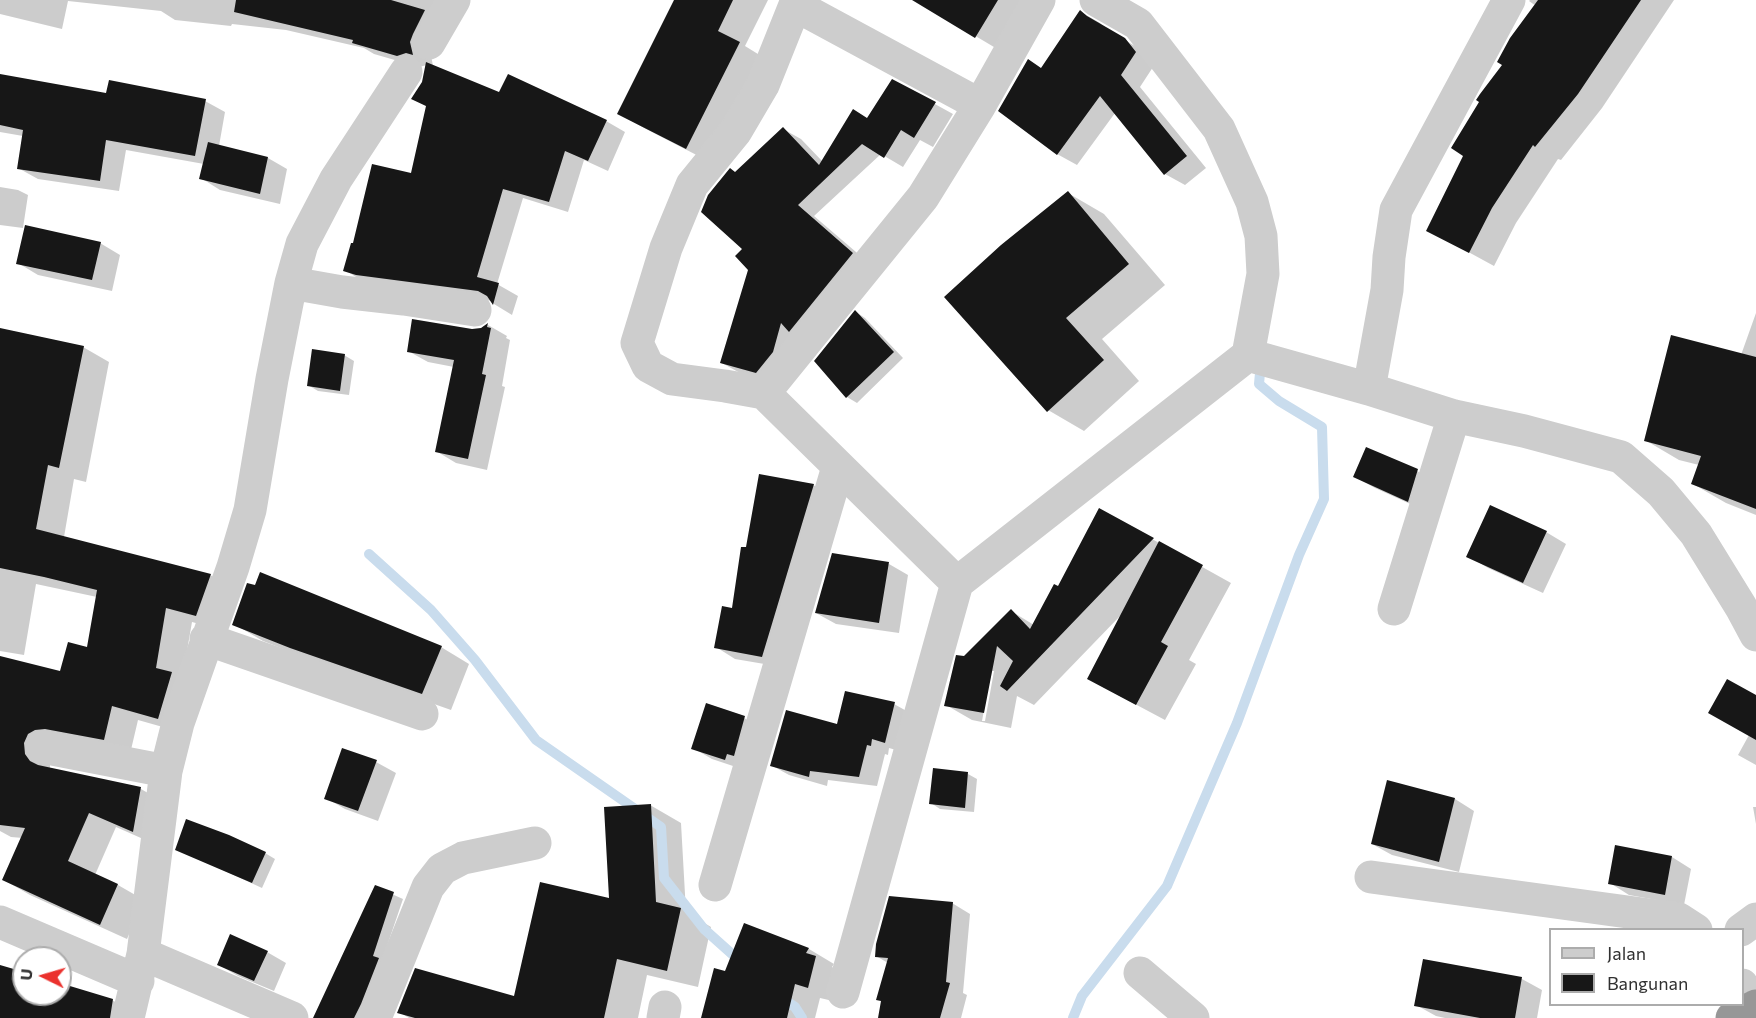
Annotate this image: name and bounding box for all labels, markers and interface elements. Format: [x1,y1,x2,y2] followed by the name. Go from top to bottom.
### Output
[1549,928,1744,1006] legend
[1607,942,1646,964] text: Jalan
[12,946,72,1006] north arrow
[16,968,36,981] text: U
[1607,972,1688,994] text: Bangunan

